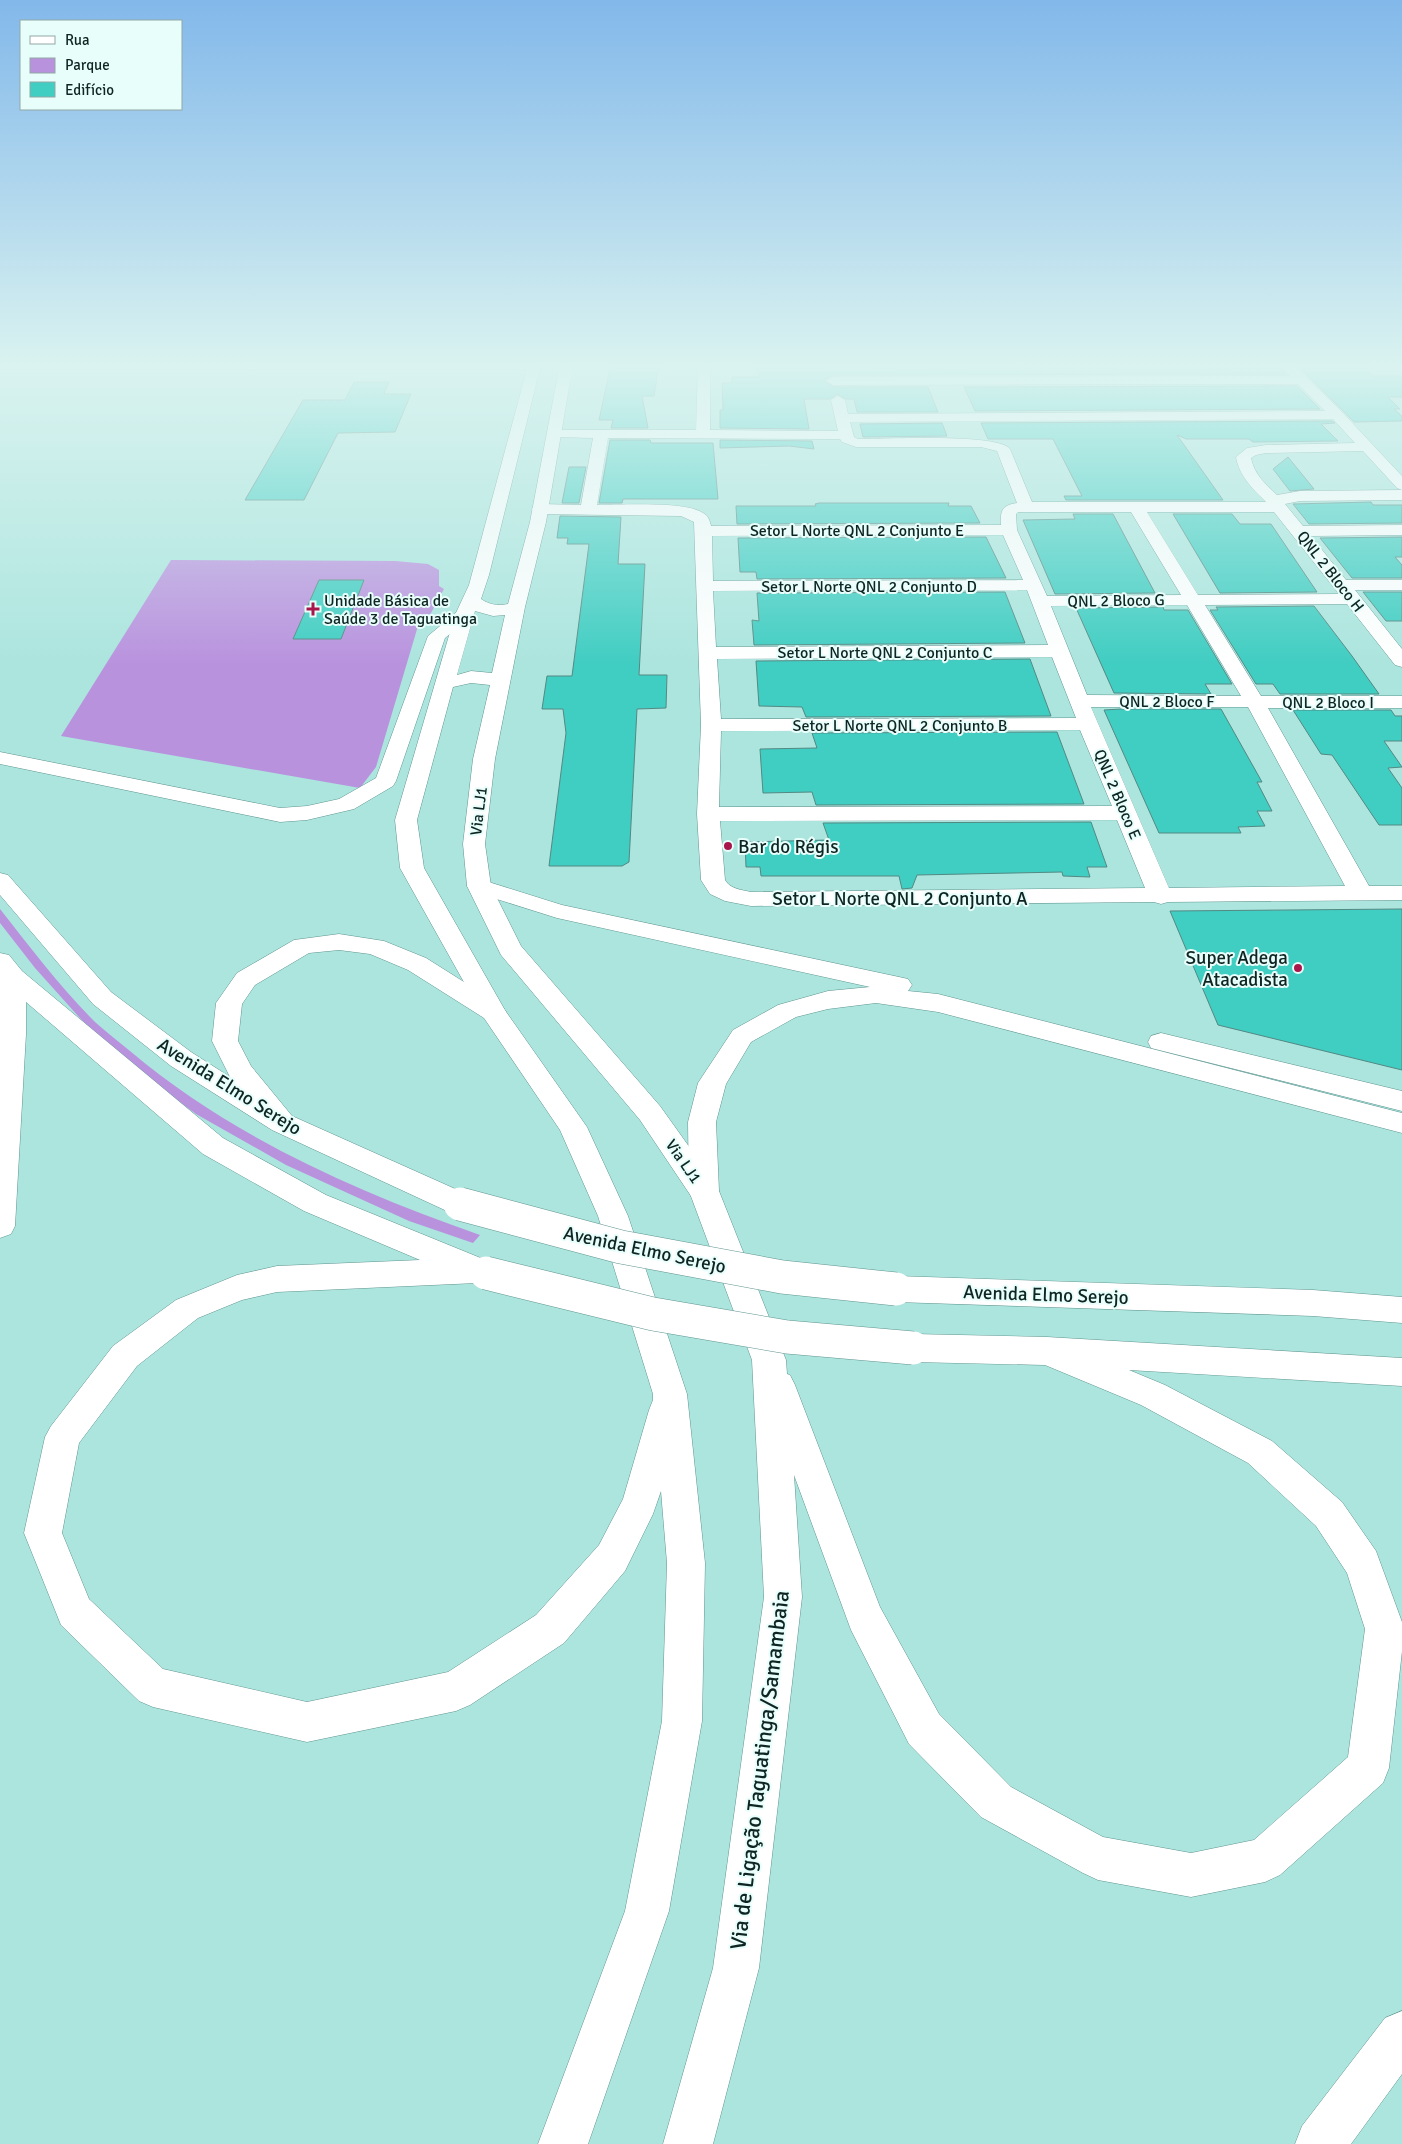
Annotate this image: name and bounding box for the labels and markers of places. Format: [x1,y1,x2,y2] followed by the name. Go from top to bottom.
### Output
[324,591,477,629] place label: Unidade Básica de Saúde 3 de Taguatinga
[306,602,320,616] marker: Unidade Básica de Saúde 3 de Taguatinga
[738,835,839,859] place label: Bar do Régis
[722,840,734,852] marker: Bar do Régis
[1186,946,1288,992] place label: Super Adega Atacadista
[1292,962,1304,974] marker: Super Adega Atacadista

